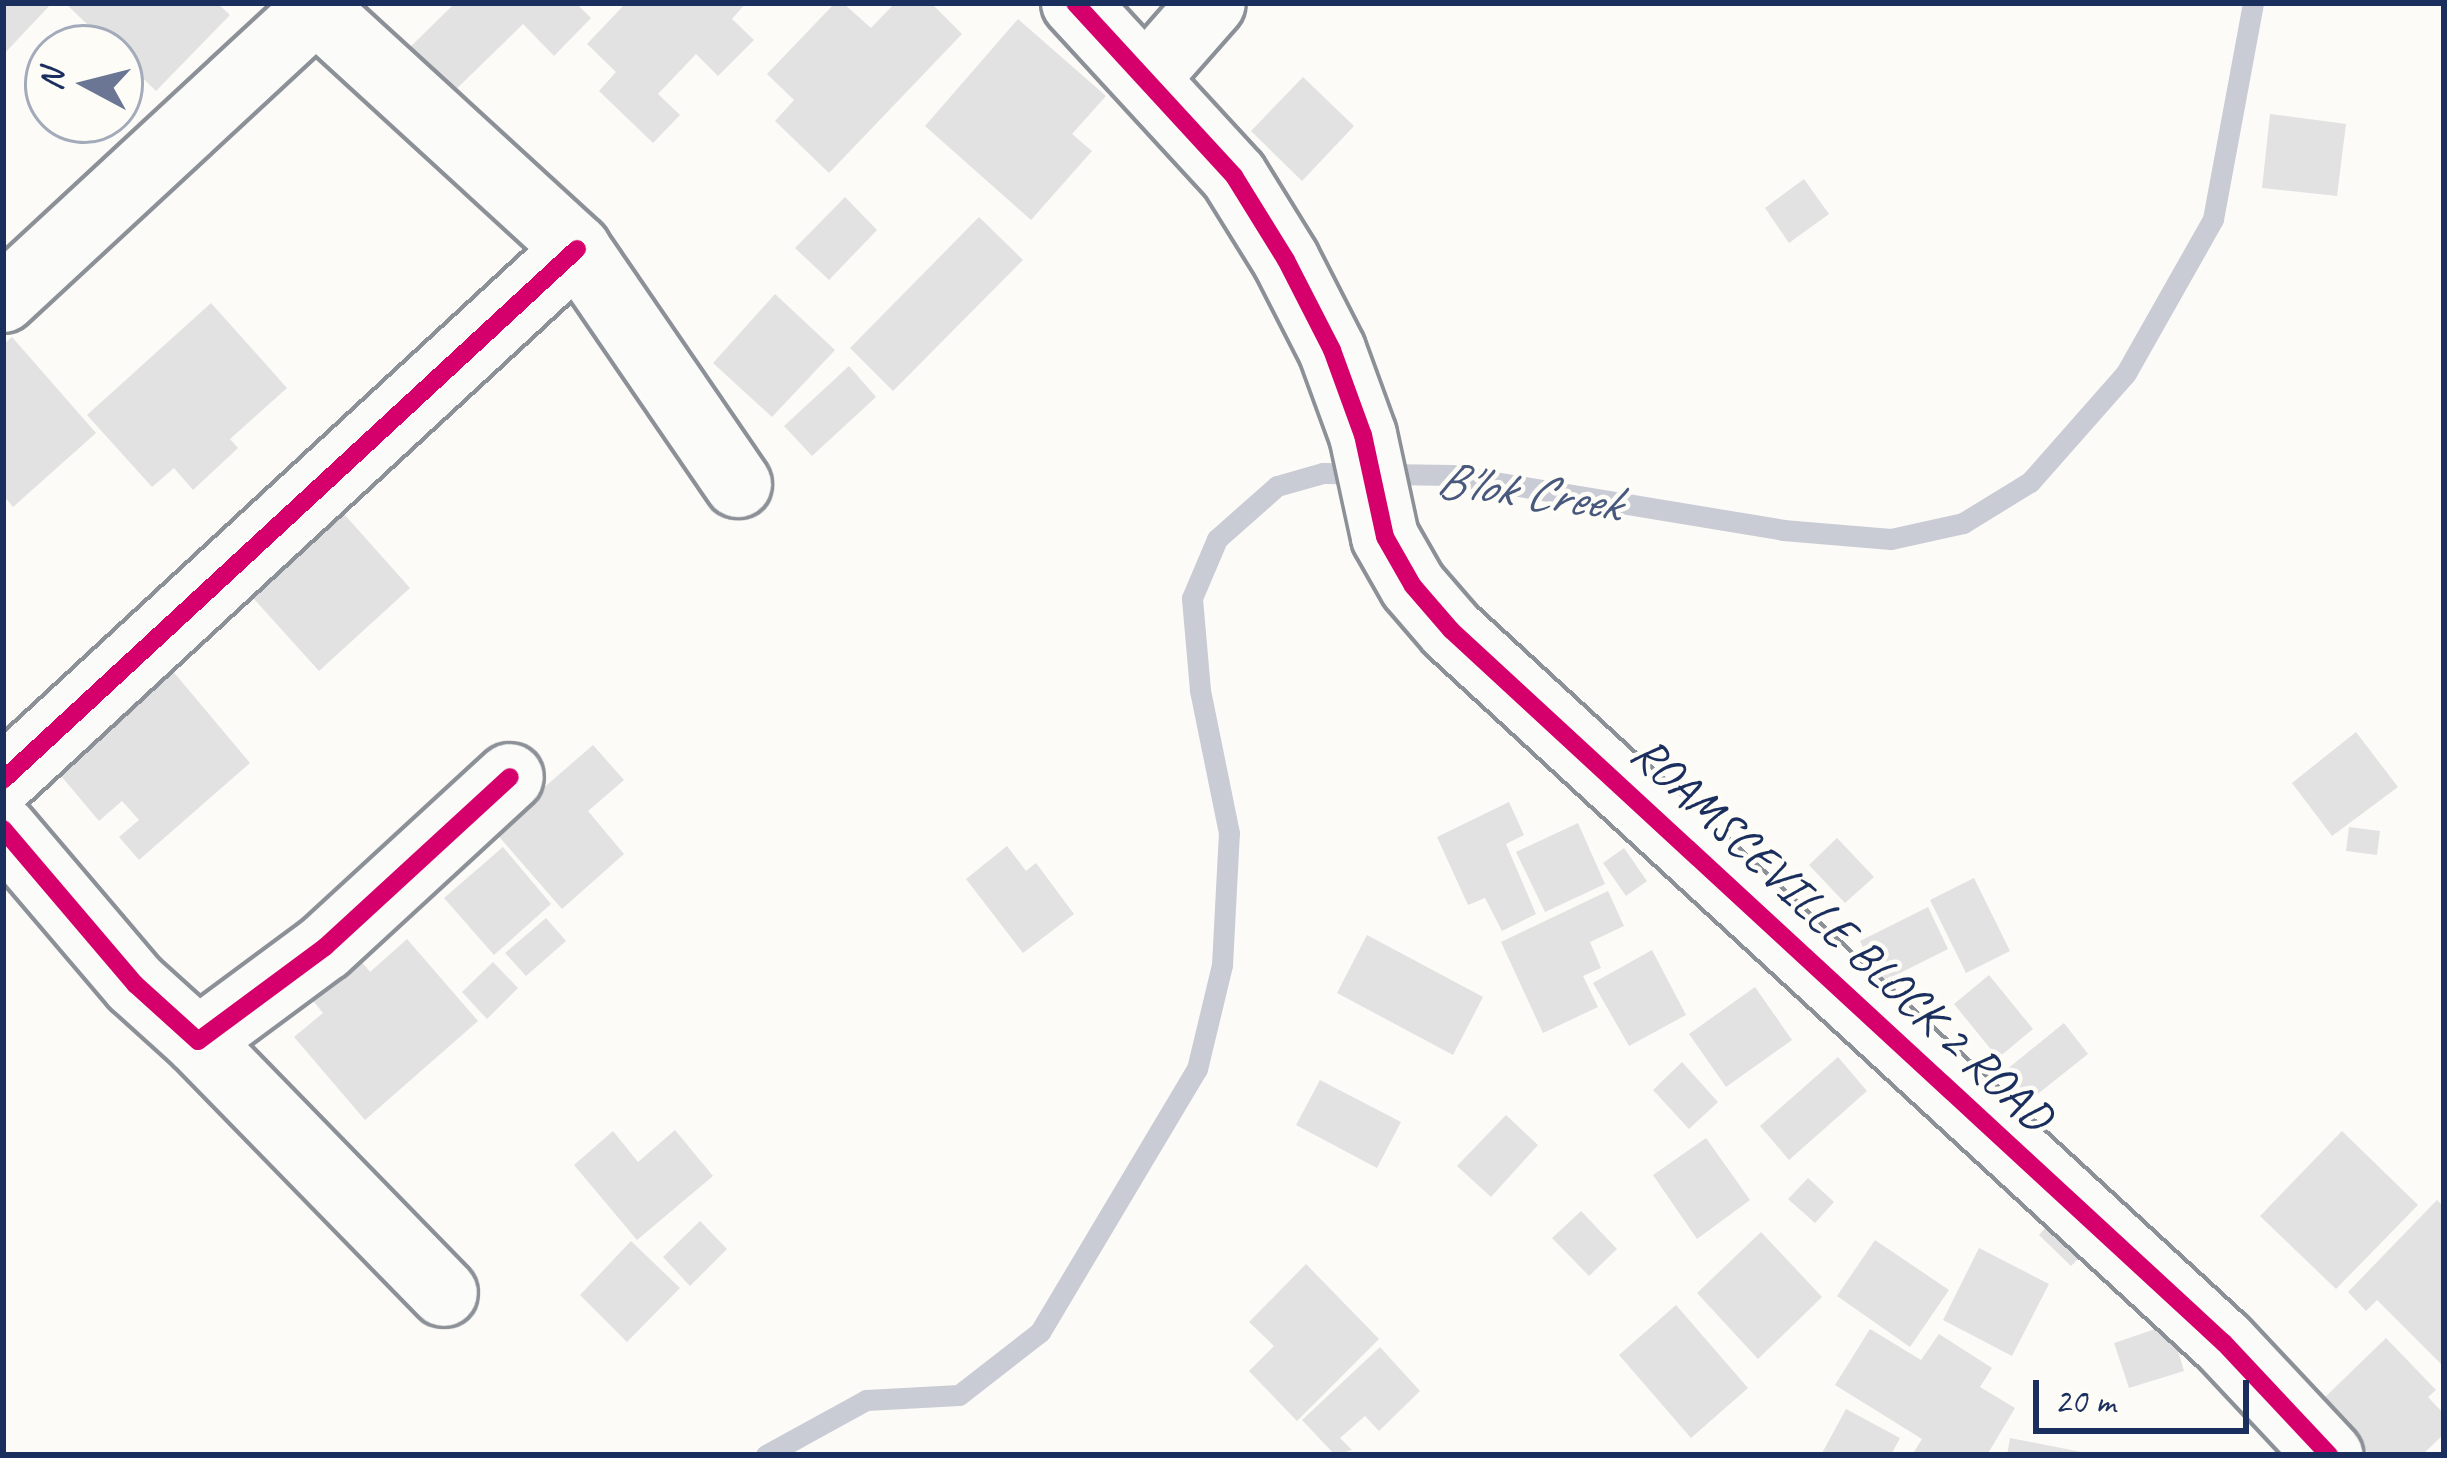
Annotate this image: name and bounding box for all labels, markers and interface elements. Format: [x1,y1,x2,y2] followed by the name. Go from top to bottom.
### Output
[24,24,144,144] north arrow
[29,67,73,93] text: N
[1433,448,1623,534] water label: B'lok Creek
[1619,723,2065,1145] street label: ROAMSCEVILLE BLOCK 2 ROAD
[2039,1356,2255,1430] scale bar
[2054,1378,2115,1424] text: 20 m

